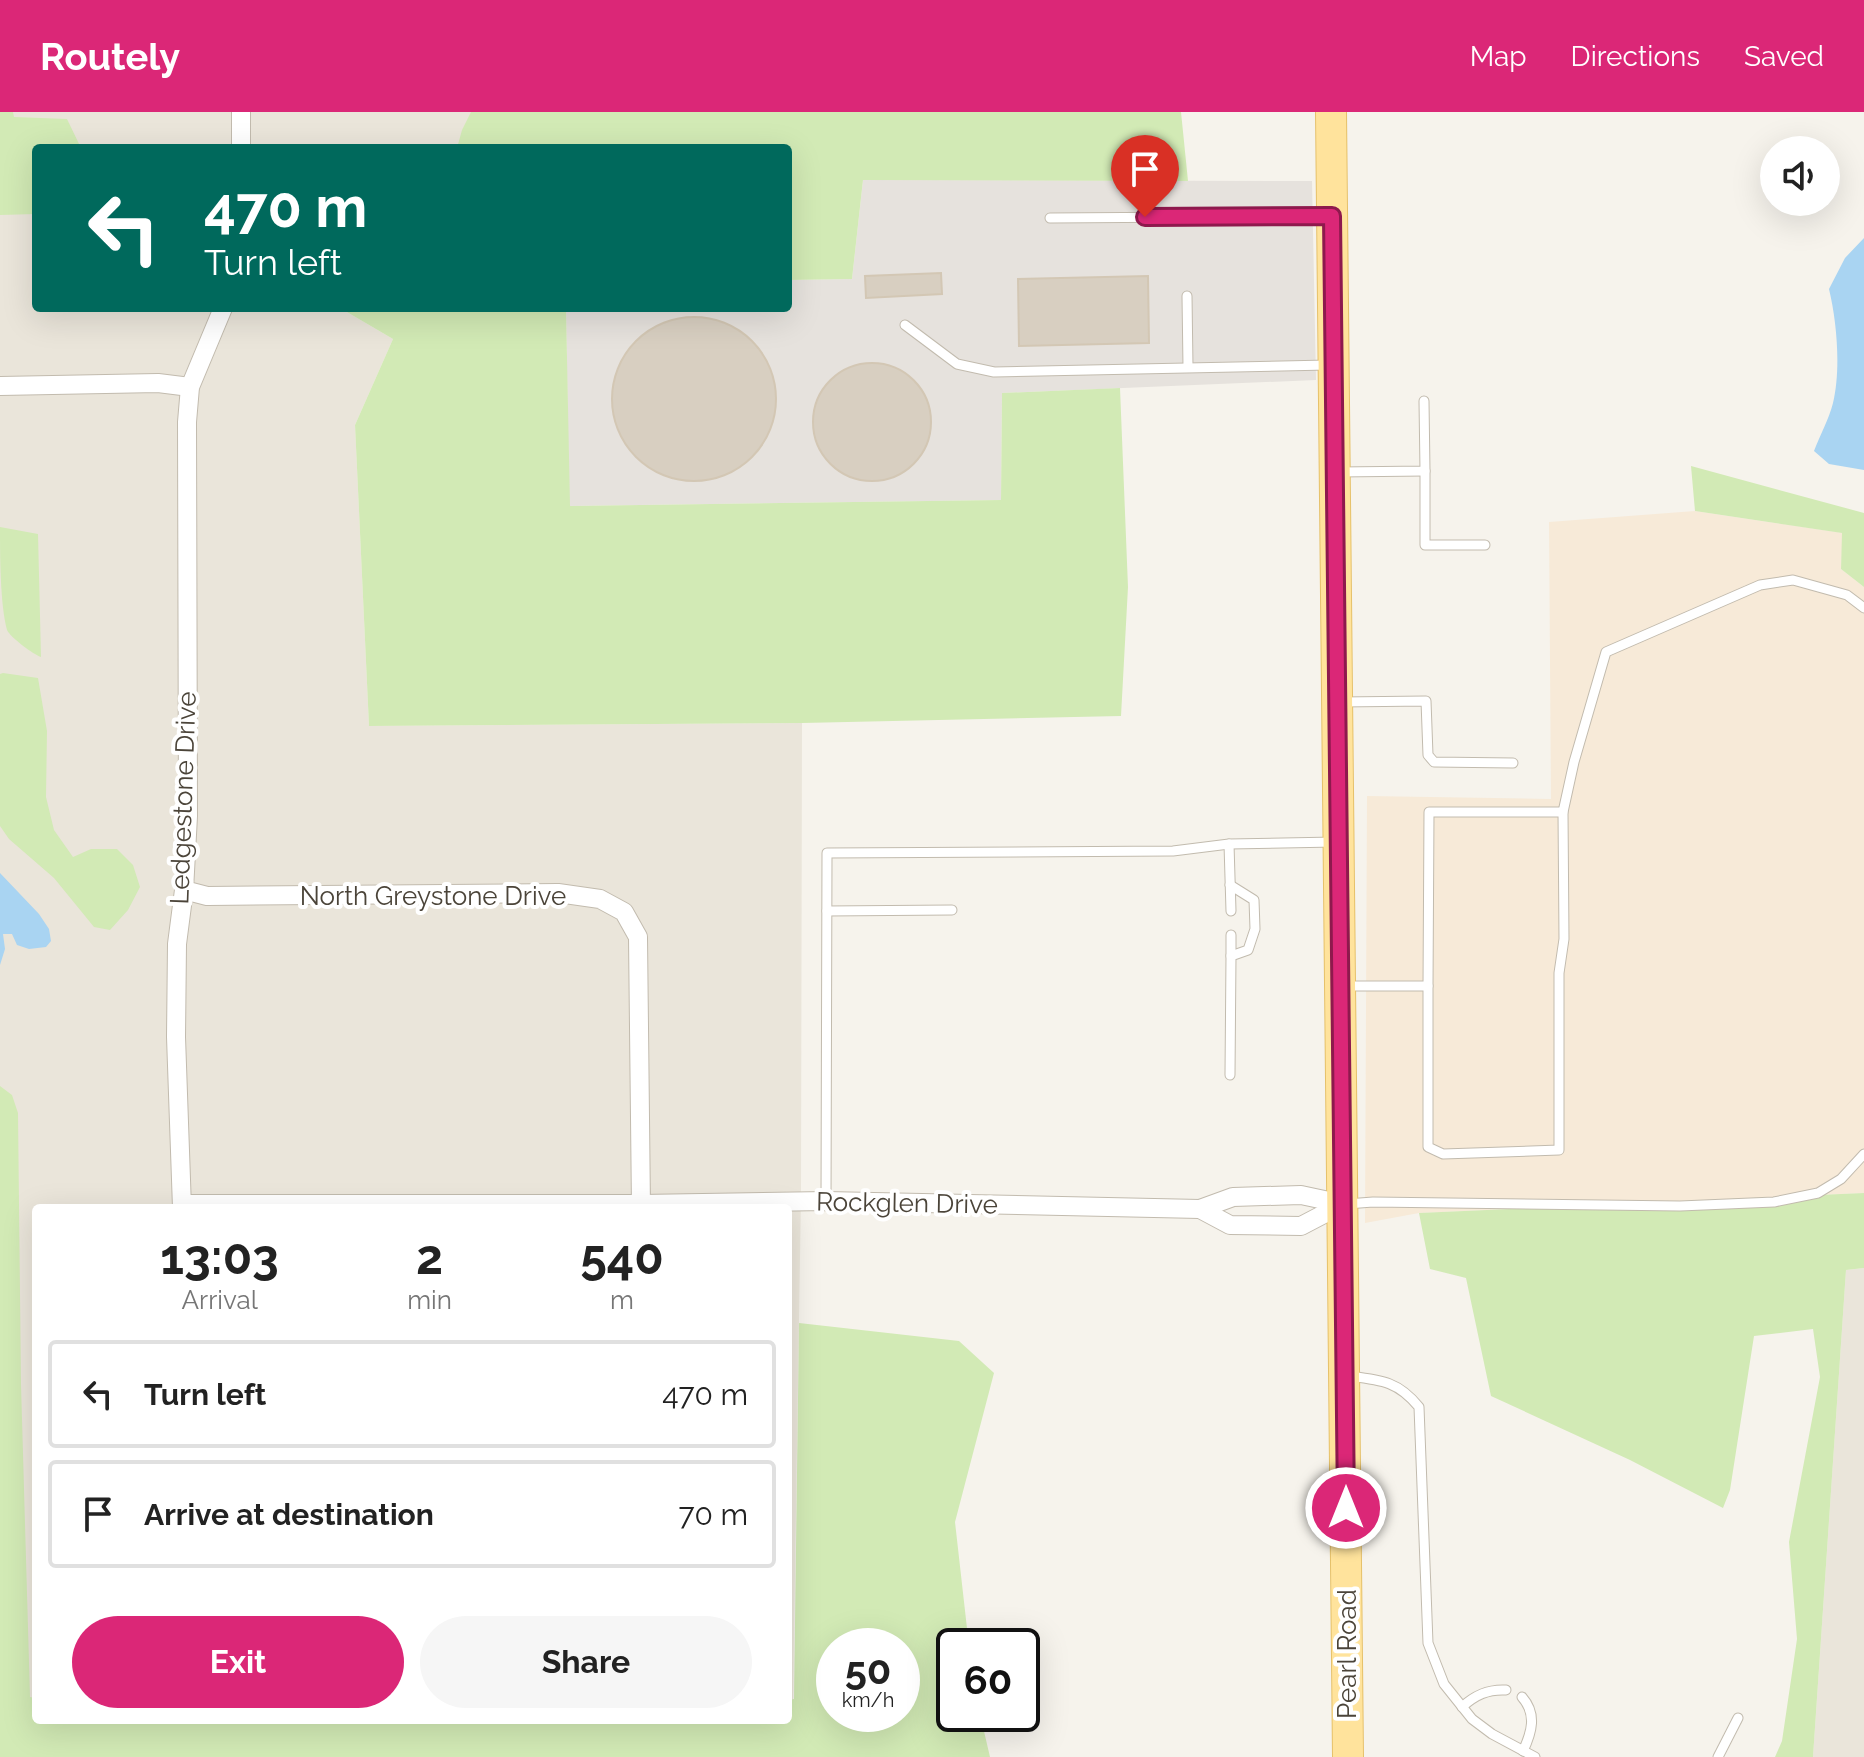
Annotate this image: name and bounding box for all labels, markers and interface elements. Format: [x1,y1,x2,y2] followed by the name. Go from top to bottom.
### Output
[40,34,180,79] text: Routely
[1470,40,1527,73] text: Map
[1571,40,1700,73] text: Directions
[1744,40,1824,73] text: Saved
[1111,135,1179,217] pin
[1760,136,1840,216] map controls
[1760,136,1840,216] button: sound
[1123,147,1167,191] icon: arrive
[204,174,367,240] text: 470 m
[72,176,176,280] icon: left
[204,241,342,283] text: Turn left
[164,691,202,905] street label: Ledgestone Drive
[300,881,566,911] street label: North Greystone Drive
[816,1186,998,1220] street label: Rockglen Drive
[160,1229,279,1285] text: 13:03
[416,1229,443,1285] text: 2
[580,1229,664,1285] text: 540
[181,1285,258,1315] text: Arrival
[407,1285,452,1315] text: min
[610,1285,634,1315] text: m
[76,1372,120,1416] icon: left
[144,1377,266,1412] text: Turn left
[662,1377,748,1412] text: 470 m
[1304,1466,1388,1550] position arrow
[76,1492,120,1536] icon: arrive
[144,1497,434,1532] text: Arrive at destination
[678,1497,748,1532] text: 70 m
[1332,1589,1362,1719] street label: Pearl Road
[72,1616,404,1708] button: Exit
[420,1616,752,1708] button: Share
[936,1628,1040,1732] speed limit sign: 60
[845,1646,891,1693] text: 50
[842,1688,894,1712] text: km/h

